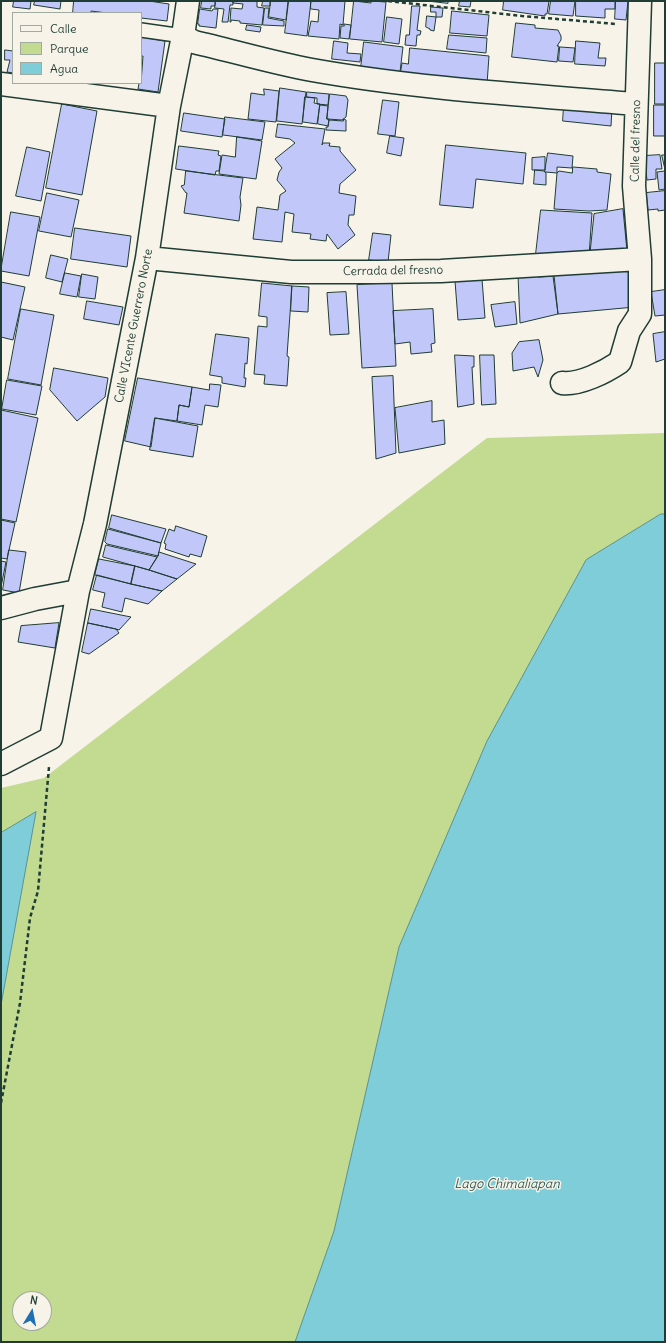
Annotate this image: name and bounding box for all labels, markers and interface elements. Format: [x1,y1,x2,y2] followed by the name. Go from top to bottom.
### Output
[12,12,142,84] legend
[50,21,77,36] text: Calle
[50,41,89,56] text: Parque
[50,61,78,76] text: Agua
[628,100,644,182] street label: Calle del fresno
[112,248,156,404] street label: Calle VIcente Guerrero Norte
[343,263,443,279] street label: Cerrada del fresno
[454,1176,560,1192] water label: Lago Chimaliapan
[12,1291,52,1331] north arrow
[29,1293,39,1308] text: N

